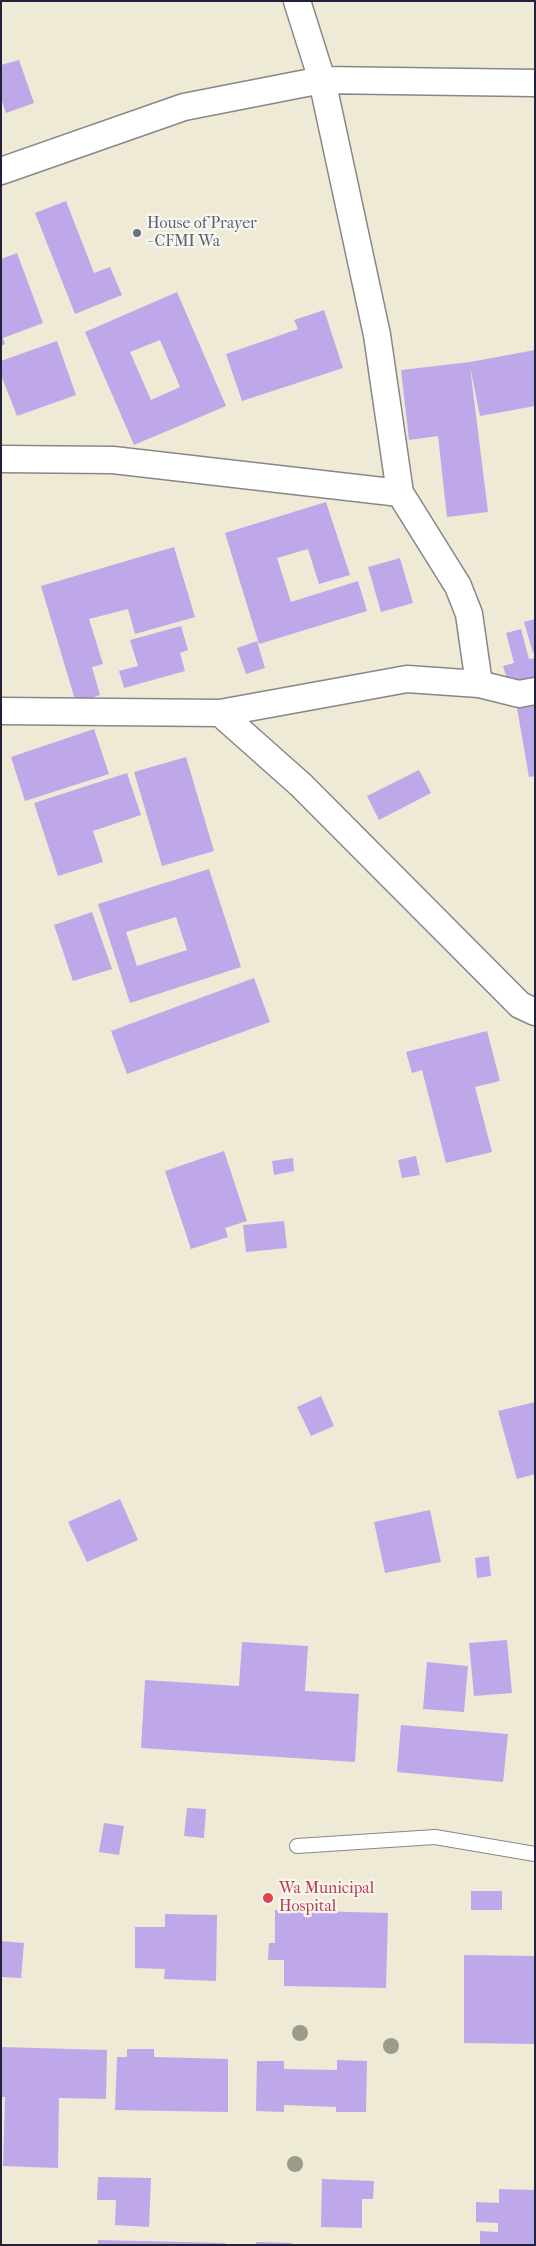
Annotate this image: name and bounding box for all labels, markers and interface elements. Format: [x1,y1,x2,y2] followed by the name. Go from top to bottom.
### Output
[147,214,257,252] place label: House of Prayer - CFMI Wa
[131,227,143,239] marker: House of Prayer - CFMI Wa
[279,1879,374,1917] place label: Wa Municipal Hospital
[261,1891,275,1905] marker: Wa Municipal Hospital

